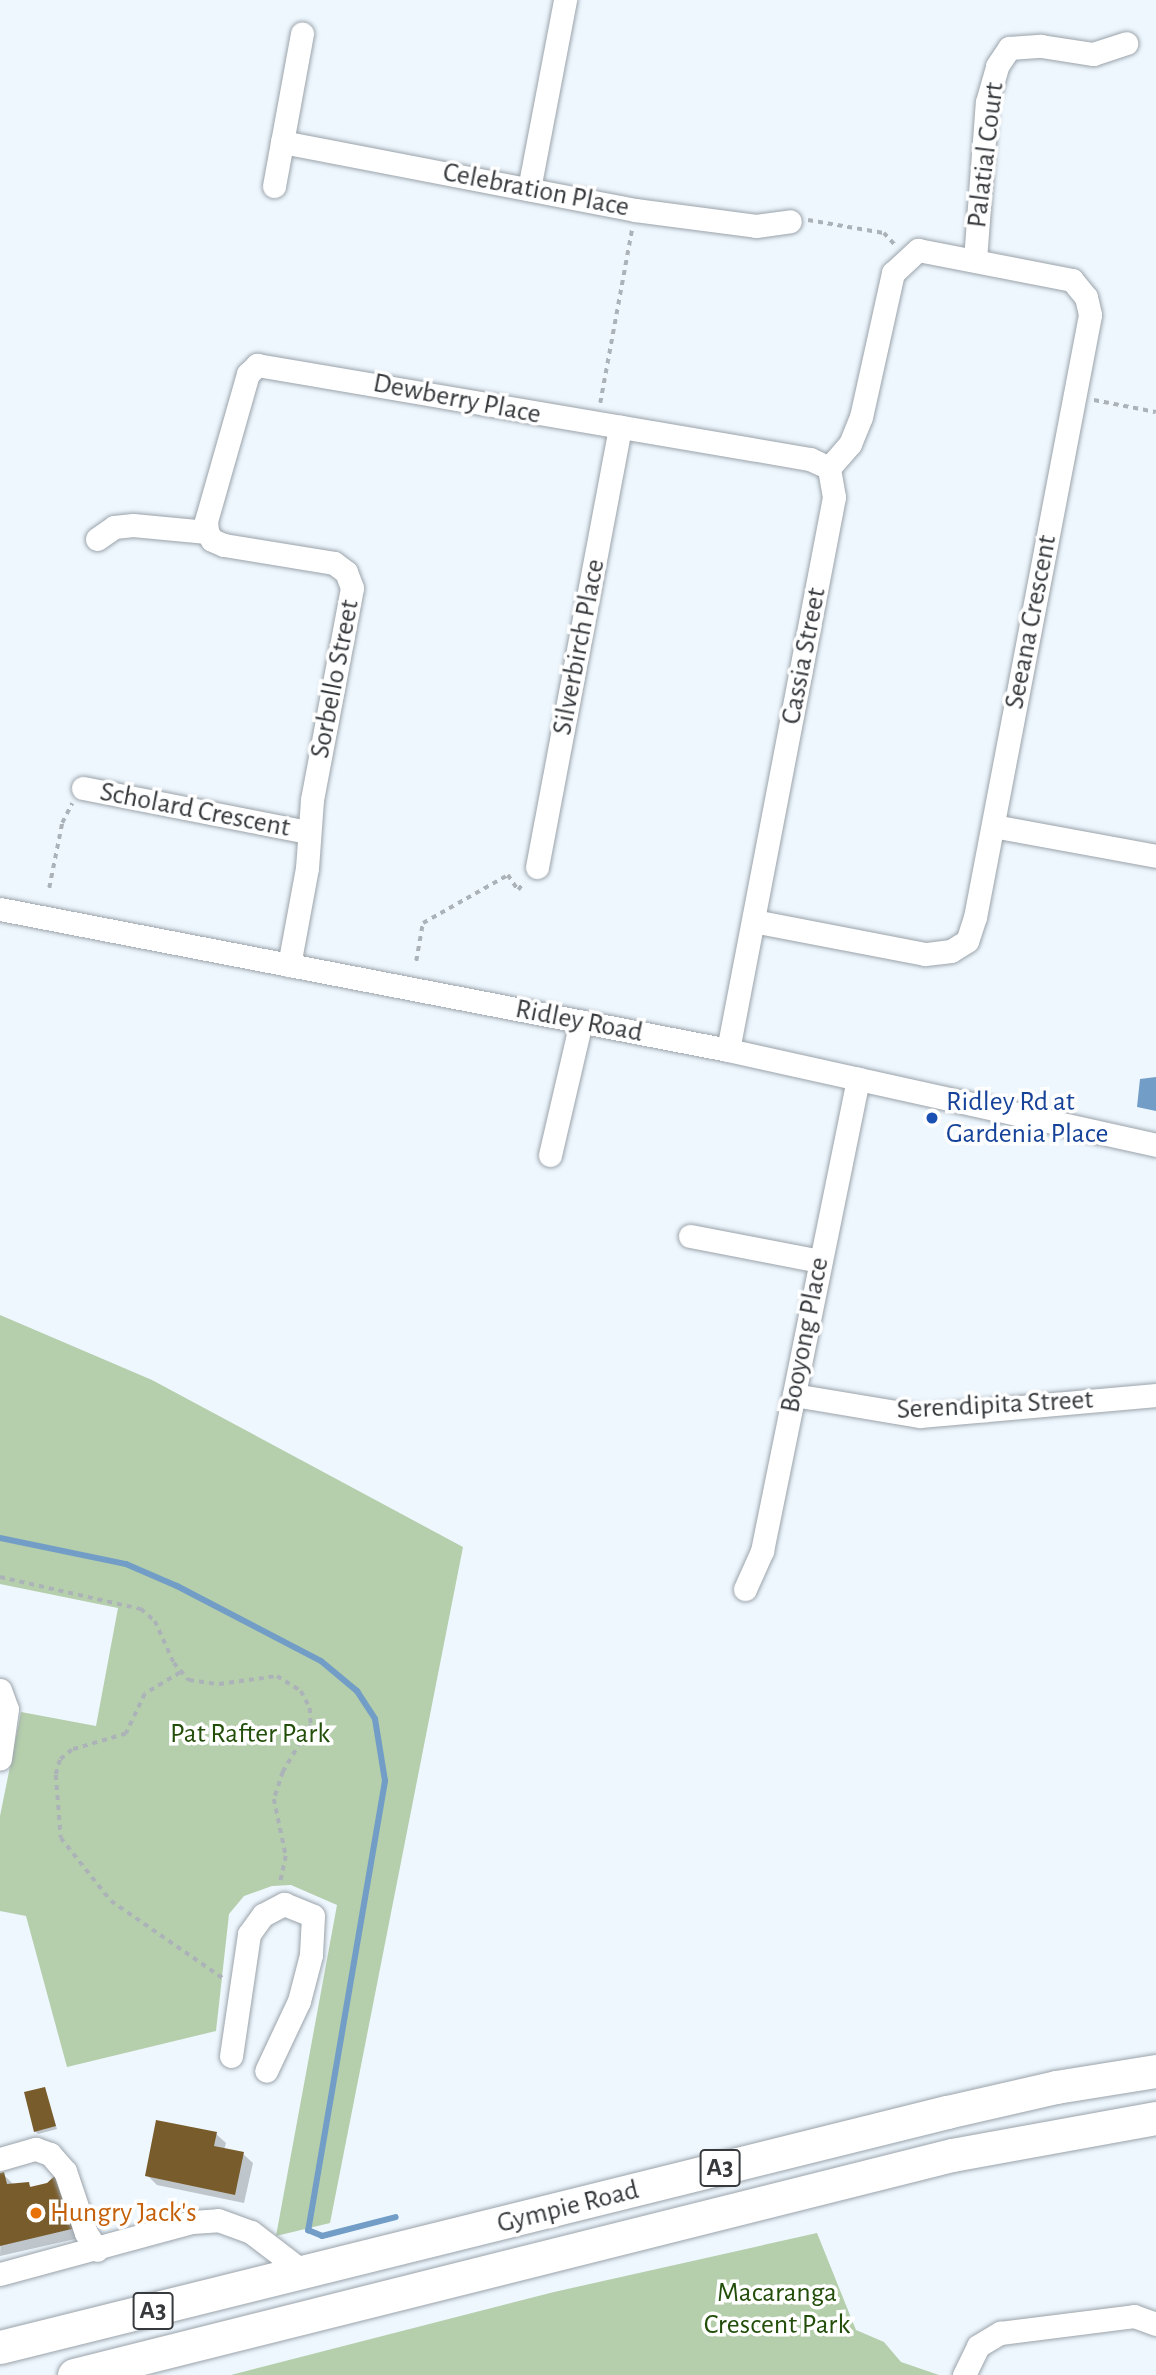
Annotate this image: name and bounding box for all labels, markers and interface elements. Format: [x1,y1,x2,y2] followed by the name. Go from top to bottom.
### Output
[960,80,1012,230] street label: Palatial Court
[440,155,632,225] street label: Celebration Place
[370,366,544,432] street label: Dewberry Place
[998,532,1064,712] street label: Seeana Crescent
[545,556,613,738] street label: Silverbirch Place
[774,585,834,727] street label: Cassia Street
[303,597,367,761] street label: Sorbello Street
[97,775,293,845] street label: Scholard Crescent
[513,992,645,1050] street label: Ridley Road
[946,1085,1108,1151] place label: Ridley Rd at Gardenia Place
[924,1110,940,1126] marker: Ridley Rd at Gardenia Place
[773,1254,837,1416] street label: Booyong Place
[896,1383,1094,1427] street label: Serendipita Street
[170,1717,330,1751] park label: Pat Rafter Park
[699,2146,741,2190] road number: A3
[494,2173,642,2241] street label: Gympie Road
[50,2196,196,2230] place label: Hungry Jack's
[28,2205,44,2221] marker: Hungry Jack's
[704,2276,850,2342] park label: Macaranga Crescent Park
[132,2288,174,2334] road number: A3

